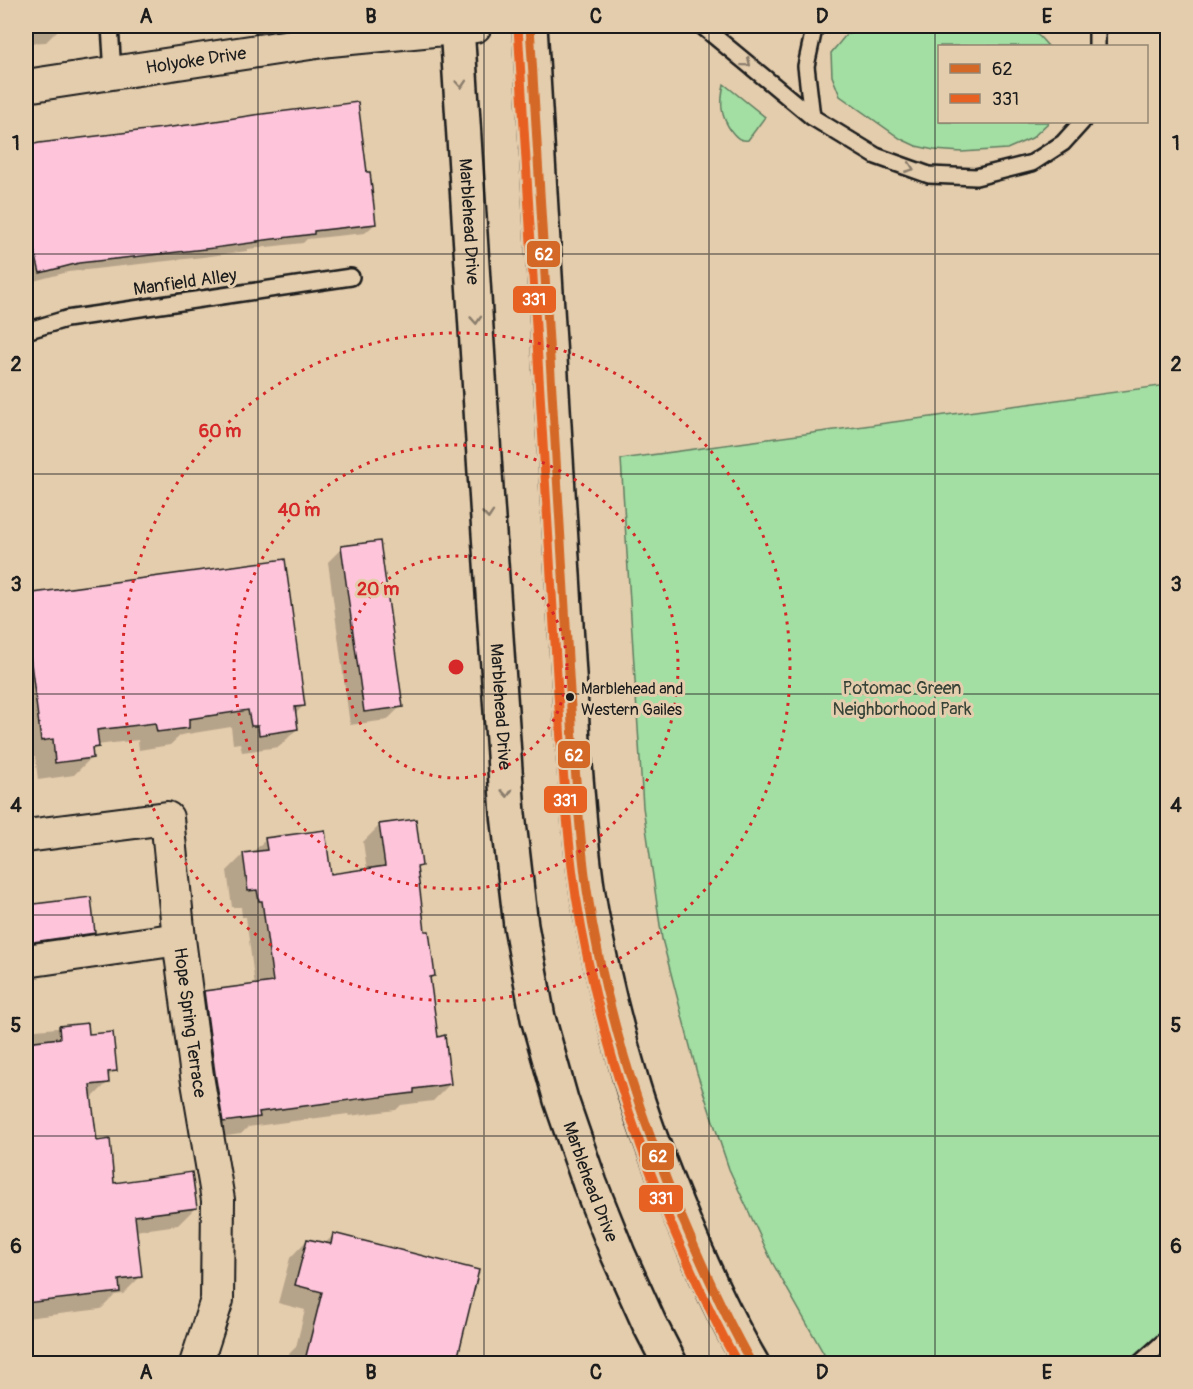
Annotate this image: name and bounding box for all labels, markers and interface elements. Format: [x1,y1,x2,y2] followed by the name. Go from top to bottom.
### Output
[140,4,153,29] text: A
[365,4,377,29] text: B
[590,4,602,29] text: C
[816,4,829,29] text: D
[1042,4,1053,29] text: E
[144,42,248,80] street label: Holyoke Drive
[938,45,1148,123] legend
[741,56,752,67] one-way arrow
[992,58,1013,81] text: 62
[454,79,467,88] one-way arrow
[992,88,1019,111] text: 331
[12,131,20,156] text: 1
[1172,131,1180,156] text: 1
[453,158,484,286] street label: Marblehead Drive
[904,161,915,174] one-way arrow
[526,240,561,268] line badge: 62
[535,245,553,265] text: 62
[132,264,239,301] street label: Manfield Alley
[512,285,557,314] line badge: 331
[522,290,546,310] text: 331
[469,316,482,325] one-way arrow
[10,352,22,377] text: 2
[1170,352,1182,377] text: 2
[199,420,241,443] text: 60 m
[278,499,320,522] text: 40 m
[481,511,494,520] one-way arrow
[10,572,22,597] text: 3
[1170,572,1182,597] text: 3
[357,578,399,601] text: 20 m
[484,643,516,771] street label: Marblehead Drive
[446,657,466,677] centre of rings
[833,677,972,721] park label: Potomac Green Neighborhood Park
[581,679,683,720] place label: Marblehead and Western Gailes
[564,691,576,703] marker: Marblehead and Western Gailes
[557,740,591,769] line badge: 62
[565,746,583,766] text: 62
[543,785,588,814] line badge: 331
[500,789,513,798] one-way arrow
[553,791,577,811] text: 331
[10,793,22,818] text: 4
[1170,793,1182,818] text: 4
[168,946,211,1100] street label: Hope Spring Terrace
[11,1013,22,1038] text: 5
[1171,1013,1182,1038] text: 5
[557,1119,623,1246] street label: Marblehead Drive
[641,1142,675,1171] line badge: 62
[649,1147,667,1167] text: 62
[638,1184,684,1213] line badge: 331
[649,1189,673,1209] text: 331
[10,1234,22,1259] text: 6
[1170,1234,1182,1259] text: 6
[140,1360,153,1385] text: A
[365,1360,377,1385] text: B
[590,1360,602,1385] text: C
[816,1360,829,1385] text: D
[1042,1360,1053,1385] text: E

